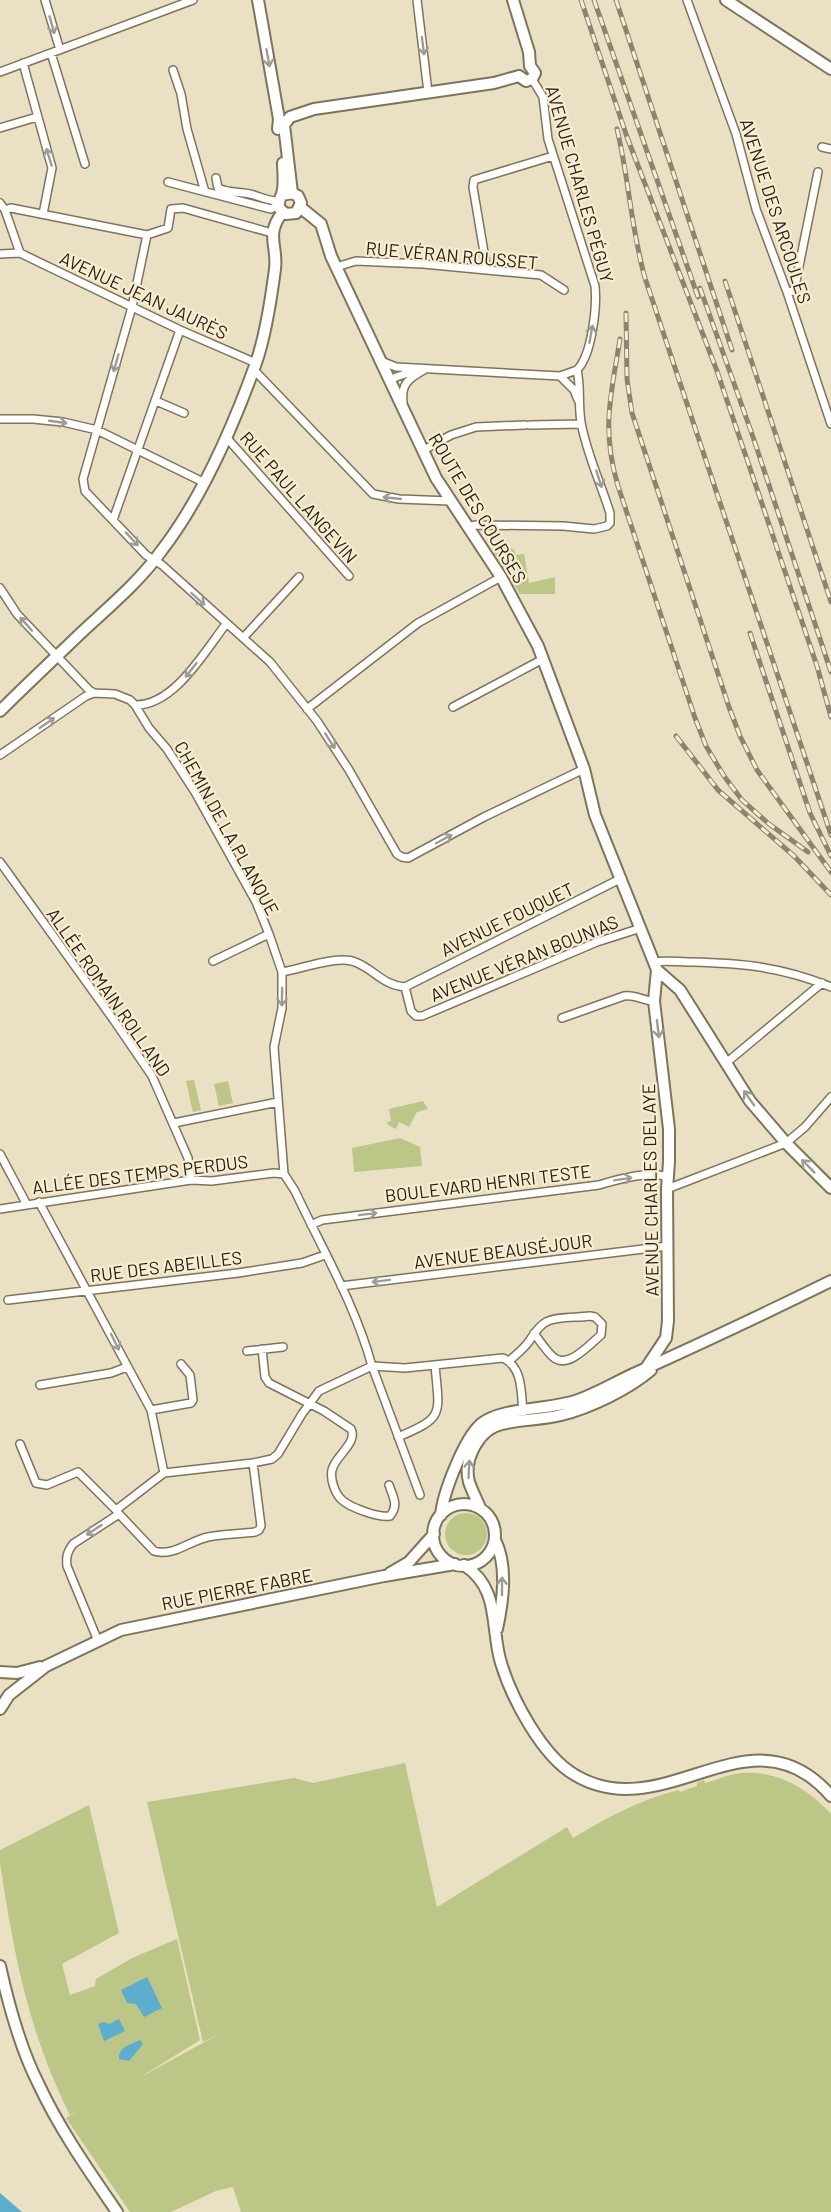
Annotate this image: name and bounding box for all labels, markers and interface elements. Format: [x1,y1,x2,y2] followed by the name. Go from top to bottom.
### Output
[47,15,58,34] one-way arrow
[417,36,428,55] one-way arrow
[263,47,274,67] one-way arrow
[541,83,619,285] street label: AVENUE CHARLES PÉGUY
[736,116,816,306] street label: AVENUE DES ARCOULES
[43,148,54,167] one-way arrow
[365,237,539,273] street label: RUE VÉRAN ROUSSET
[57,246,231,344] street label: AVENUE JEAN JAURÈS
[585,324,596,344] one-way arrow
[110,353,121,372] one-way arrow
[48,416,68,427] one-way arrow
[236,427,362,567] street label: RUE PAUL LANGEVIN
[424,429,532,587] street label: ROUTE DES COURSES
[595,469,606,488] one-way arrow
[383,492,402,503] one-way arrow
[124,532,139,547] one-way arrow
[190,591,205,605] one-way arrow
[19,616,33,631] one-way arrow
[184,662,197,678] one-way arrow
[38,717,54,729] one-way arrow
[324,732,336,749] one-way arrow
[170,737,284,919] street label: CHEMIN DE LA PLANQUE
[434,833,452,844] one-way arrow
[437,877,577,961] street label: AVENUE FOUQUET
[42,904,176,1080] street label: ALLÉE ROMAIN ROLLAND
[427,910,621,1006] street label: AVENUE VÉRAN BOUNIAS
[276,987,288,1007] one-way arrow
[652,1018,663,1038] one-way arrow
[637,1083,663,1297] street label: AVENUE CHARLES DELAYE
[743,1090,755,1106] one-way arrow
[31,1150,249,1198] street label: ALLÉE DES TEMPS PERDUS
[384,1159,592,1207] street label: BOULEVARD HENRI TESTE
[801,1159,815,1174] one-way arrow
[613,1173,632,1184] one-way arrow
[357,1208,377,1219] one-way arrow
[412,1229,594,1273] street label: AVENUE BEAUSÉJOUR
[89,1246,243,1286] street label: RUE DES ABEILLES
[372,1276,391,1287] one-way arrow
[109,1333,121,1351] one-way arrow
[464,1460,475,1480] one-way arrow
[86,1525,103,1537] one-way arrow
[160,1564,314,1614] street label: RUE PIERRE FABRE
[496,1576,508,1596] one-way arrow

